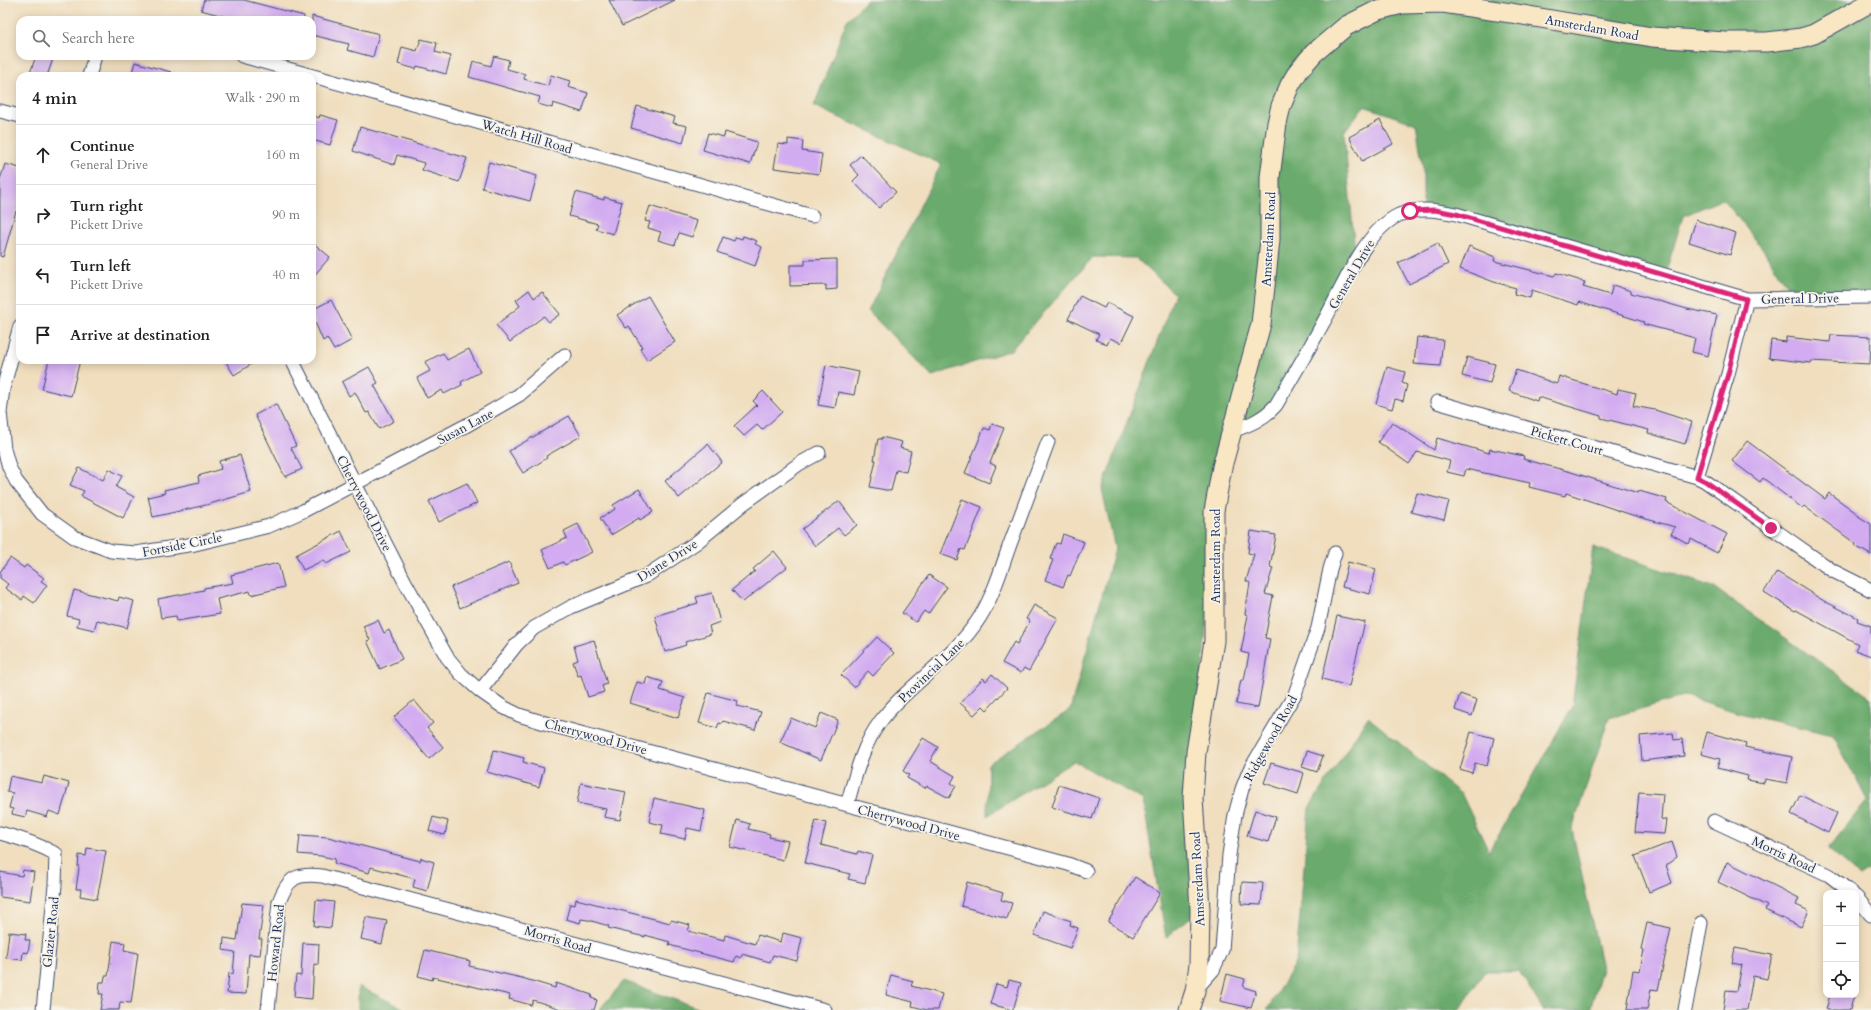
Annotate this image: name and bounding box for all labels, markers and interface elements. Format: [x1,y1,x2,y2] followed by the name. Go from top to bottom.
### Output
[1544,11,1640,45] street label: Amsterdam Road
[16,16,316,60] search box
[30,27,52,49] icon: search
[62,28,135,48] text: Search here
[32,87,77,110] text: 4 min
[225,89,300,107] text: Walk · 290 m
[478,115,574,159] street label: Watch Hill Road
[70,136,135,156] text: Continue
[32,144,54,166] icon: ahead
[266,146,300,164] text: 160 m
[70,156,148,174] text: General Drive
[1258,191,1280,287] street label: Amsterdam Road
[70,196,143,216] text: Turn right
[1401,202,1419,220] route start
[32,204,54,226] icon: right
[272,206,300,224] text: 90 m
[70,216,143,234] text: Pickett Drive
[1325,236,1379,313] street label: General Drive
[70,256,131,276] text: Turn left
[32,264,54,286] icon: left
[272,266,300,284] text: 40 m
[70,276,143,294] text: Pickett Drive
[1761,289,1839,309] street label: General Drive
[32,324,54,346] icon: arrive
[70,325,210,345] text: Arrive at destination
[434,405,497,449] street label: Susan Lane
[1528,422,1605,460] street label: Pickett Court
[332,452,396,555] street label: Cherrywood Drive
[1207,508,1225,603] street label: Amsterdam Road
[1762,519,1780,537] route end
[141,528,224,562] street label: Fortside Circle
[634,535,701,587] street label: Diane Drive
[895,634,969,707] street label: Provincial Lane
[1240,692,1302,785] street label: Ridgewood Road
[542,715,649,759] street label: Cherrywood Drive
[855,801,962,845] street label: Cherrywood Drive
[1187,831,1209,927] street label: Amsterdam Road
[1749,832,1819,878] street label: Morris Road
[1823,890,1859,998] map controls
[1823,890,1859,926] button: +
[38,896,64,969] street label: Glazier Road
[263,903,289,983] street label: Howard Road
[522,922,593,958] street label: Morris Road
[1823,926,1859,962] button: −
[1823,962,1859,998] button: locate

